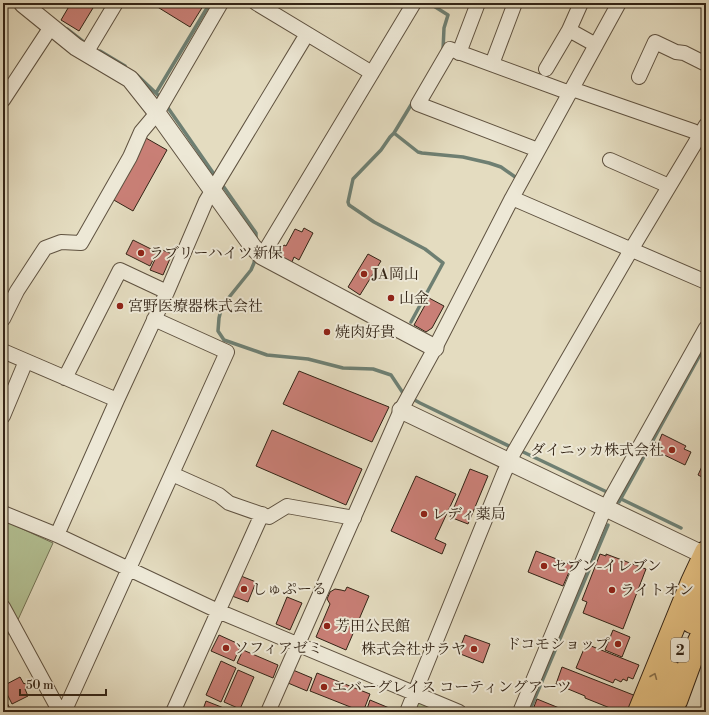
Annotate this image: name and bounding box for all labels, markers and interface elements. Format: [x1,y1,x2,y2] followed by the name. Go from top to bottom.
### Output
[149,244,283,263] place label: ラブリーハイツ新保
[136,248,146,258] marker: ラブリーハイツ新保
[371,265,419,284] place label: JA岡山
[359,269,369,279] marker: JA岡山
[399,289,429,308] place label: 山金
[386,293,396,303] marker: 山金
[128,297,263,316] place label: 宮野医療器株式会社
[115,301,125,311] marker: 宮野医療器株式会社
[335,323,395,342] place label: 焼肉好貴
[322,327,332,337] marker: 焼肉好貴
[530,441,664,460] place label: ダイニッカ株式会社
[667,445,677,455] marker: ダイニッカ株式会社
[432,505,506,524] place label: レディ薬局
[419,509,429,519] marker: レディ薬局
[552,557,662,576] place label: セブン-イレブン
[539,561,549,571] marker: セブン-イレブン
[252,580,327,599] place label: しゅぷーる
[620,581,694,600] place label: ライトオン
[239,584,249,594] marker: しゅぷーる
[607,585,617,595] marker: ライトオン
[335,617,410,636] place label: 芳田公民館
[322,621,332,631] marker: 芳田公民館
[506,635,610,654] place label: ドコモショップ
[671,638,689,662] road number: 2
[234,639,323,658] place label: ソフィアゼミ
[613,639,623,649] marker: ドコモショップ
[361,640,466,659] place label: 株式会社サラヤ
[221,643,231,653] marker: ソフィアゼミ
[469,644,479,654] marker: 株式会社サラヤ
[20,671,106,697] scale bar
[649,672,657,680] one-way arrow
[26,678,54,693] text: 50 m
[332,678,572,697] place label: エバーグレイス コーティングアーツ
[319,682,329,692] marker: エバーグレイス コーティングアーツ

